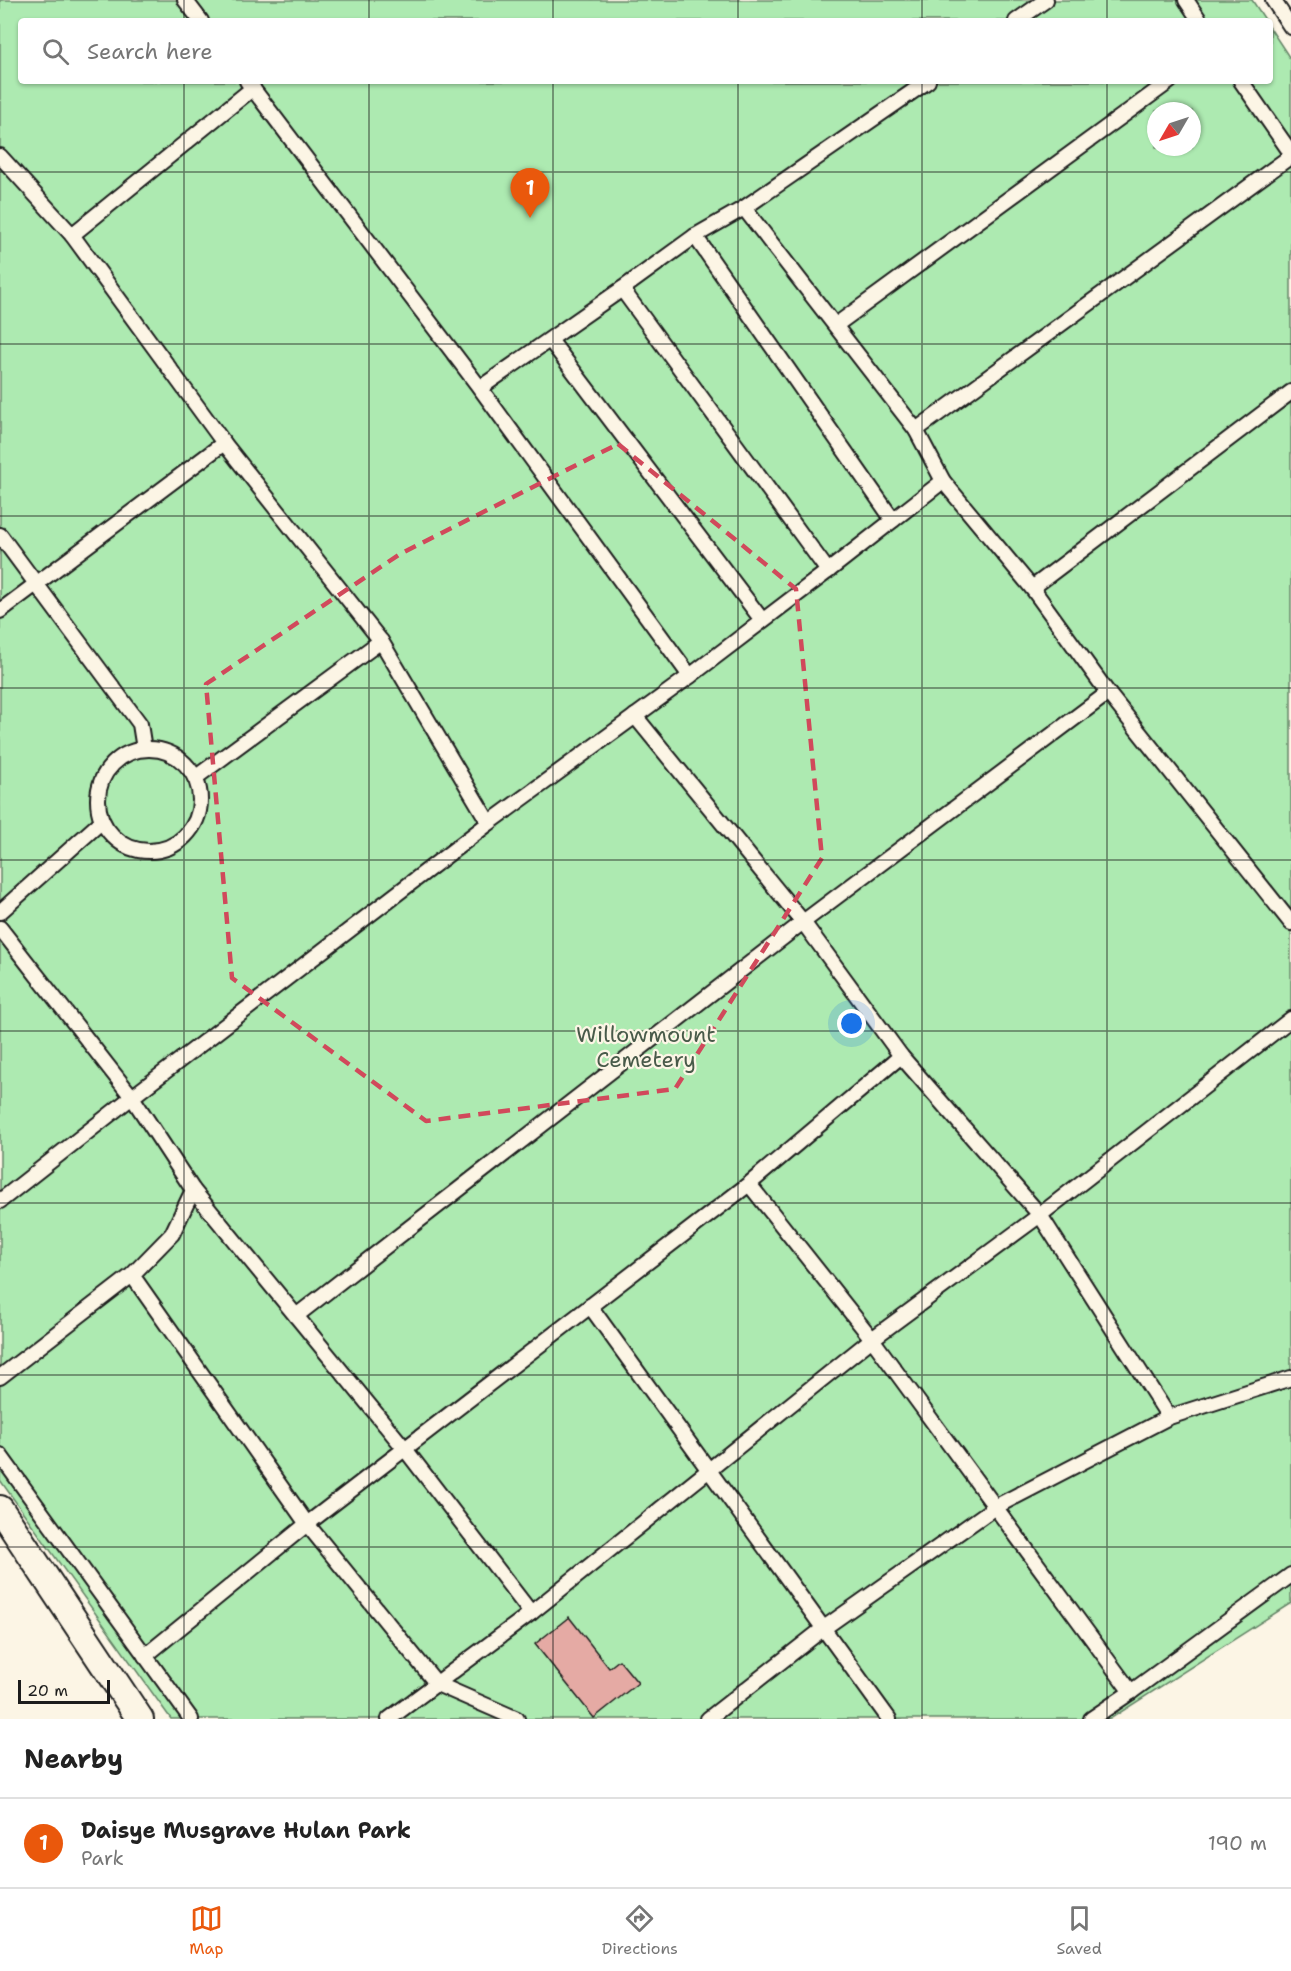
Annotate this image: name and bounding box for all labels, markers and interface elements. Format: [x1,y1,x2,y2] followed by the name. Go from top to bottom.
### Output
[18,18,1273,84] search box
[39,35,72,68] icon: search
[87,37,213,66] text: Search here
[1147,102,1201,156] north arrow
[510,168,550,218] pin: 1
[837,1009,866,1038] your location
[576,1020,716,1074] park label: Willowmount Cemetery
[18,1677,110,1704] scale bar
[27,1680,68,1701] text: 20 m
[24,1741,123,1776] text: Nearby
[81,1816,411,1845] text: Daisye Musgrave Hulan Park
[39,1830,48,1856] text: 1
[1208,1830,1267,1856] text: 190 m
[81,1845,124,1871] text: Park
[189,1902,223,1959] tab: Map
[602,1902,678,1959] tab: Directions
[1056,1902,1102,1959] tab: Saved

